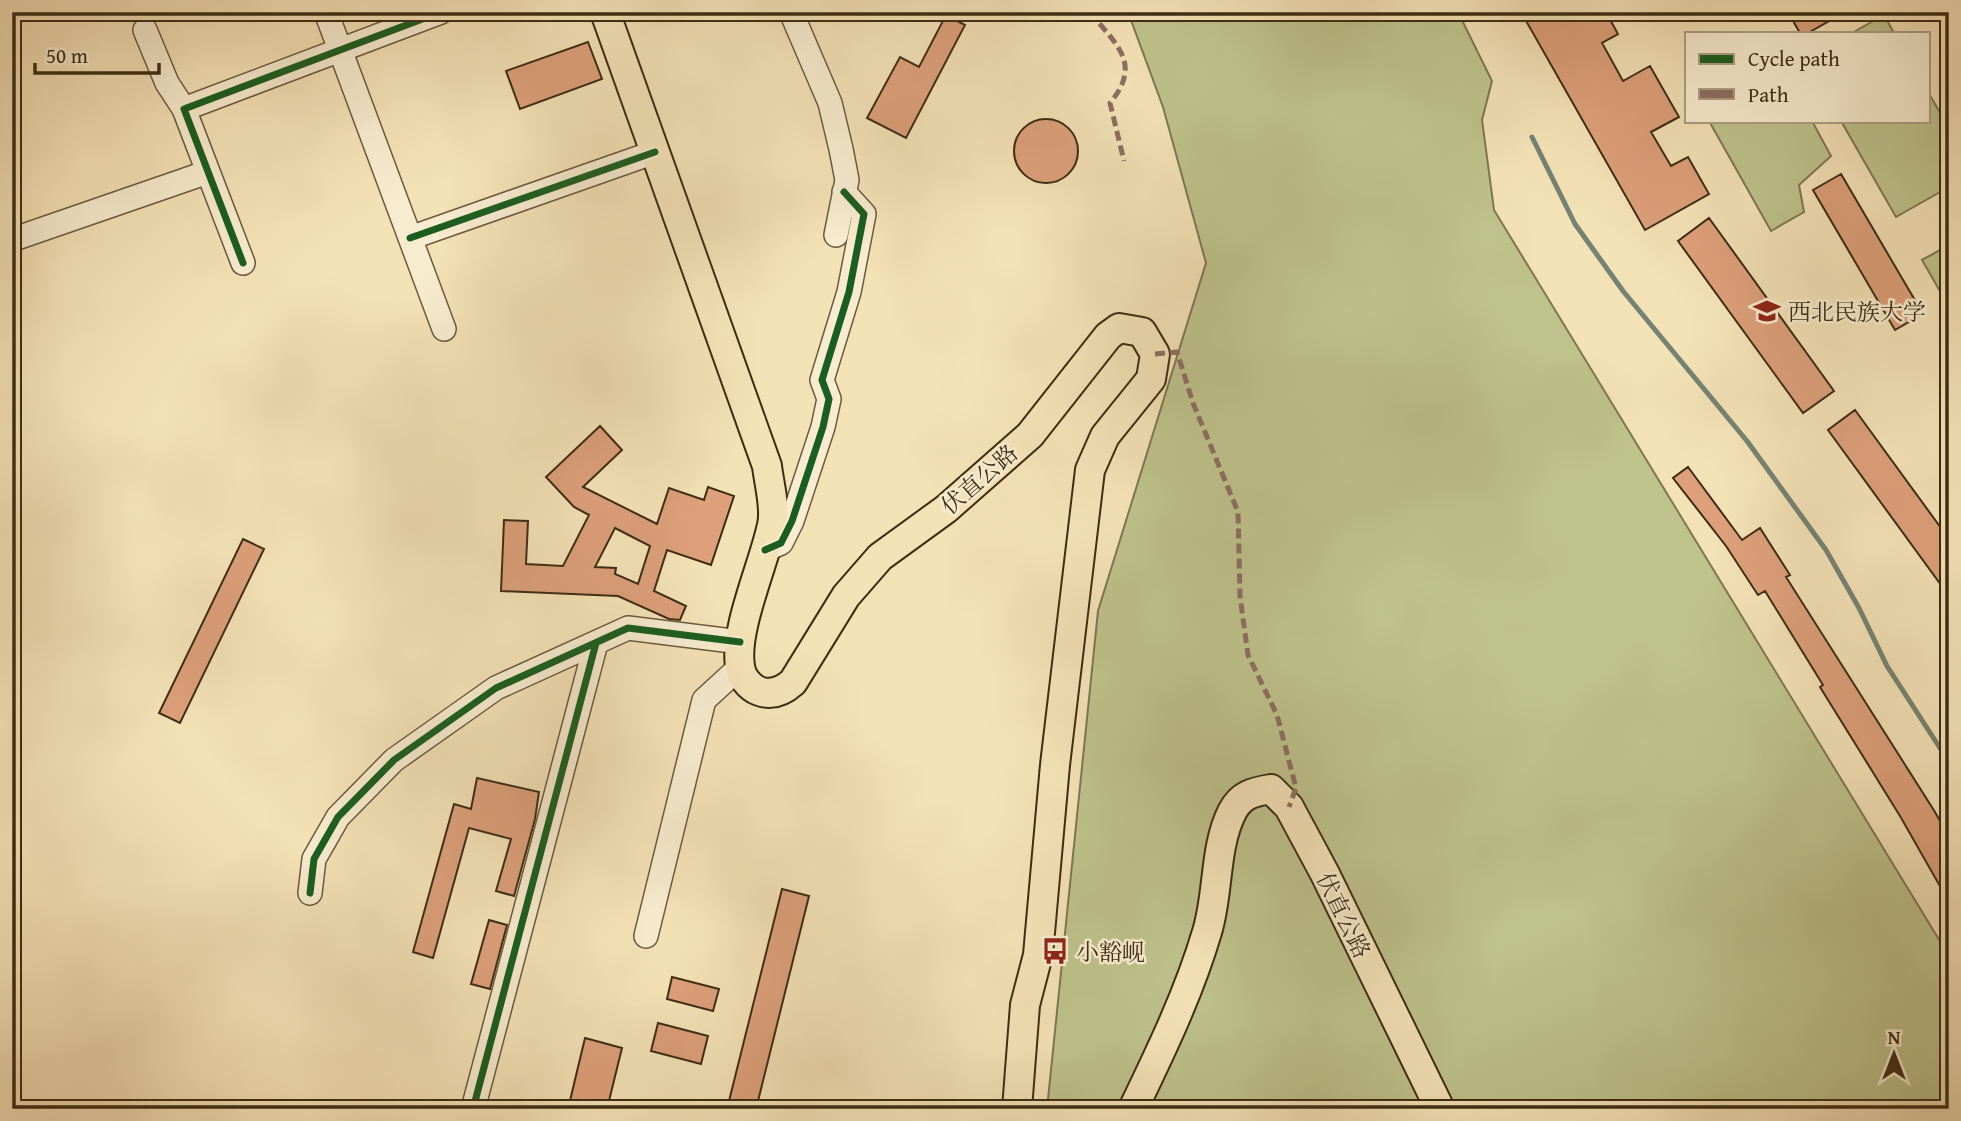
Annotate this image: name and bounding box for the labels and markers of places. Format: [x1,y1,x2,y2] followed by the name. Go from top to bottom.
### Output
[1788,295,1926,328] place label: 西北民族大学
[1752,296,1782,326] school or university icon: 西北民族大学
[1076,935,1145,968] place label: 小豁岘
[1040,936,1070,966] bus stop icon: 小豁岘

